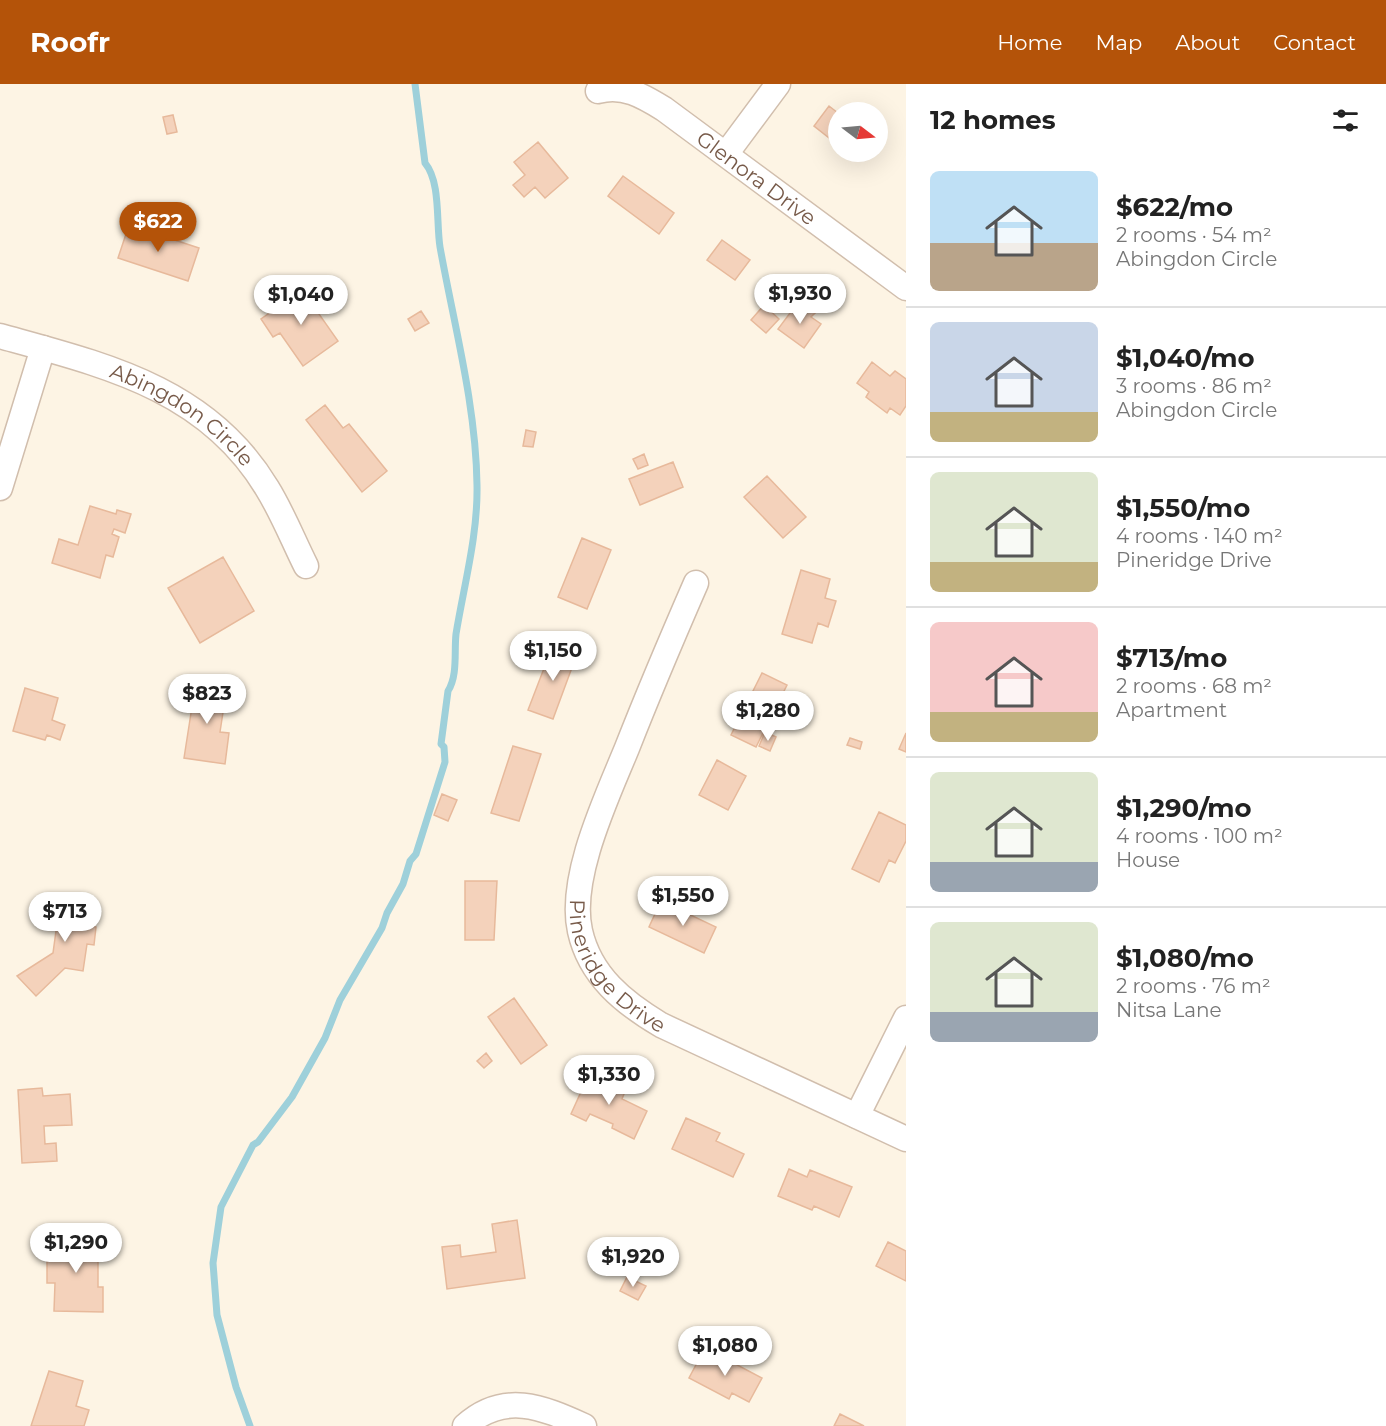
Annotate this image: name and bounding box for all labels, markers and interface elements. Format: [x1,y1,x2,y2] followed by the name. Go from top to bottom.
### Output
[30,25,110,59] text: Roofr
[997,30,1062,55] text: Home
[1095,30,1142,55] text: Map
[1175,30,1240,55] text: About
[1273,30,1356,55] text: Contact
[828,102,888,162] north arrow
[828,102,888,162] map controls
[930,104,1056,136] text: 12 homes
[1329,104,1362,137] icon: filters
[692,125,821,230] street label: Glenora Drive
[1116,191,1233,223] text: $622/mo
[978,195,1050,267] icon: home
[122,202,194,253] pin: $622
[133,209,183,233] text: $622
[1116,223,1272,247] text: 2 rooms · 54 m²
[1116,247,1277,271] text: Abingdon Circle
[751,274,849,325] pin: $1,930
[252,275,350,326] pin: $1,040
[768,281,832,305] text: $1,930
[268,282,334,306] text: $1,040
[1116,342,1255,374] text: $1,040/mo
[978,346,1050,418] icon: home
[107,358,260,471] street label: Abingdon Circle
[1116,374,1272,398] text: 3 rooms · 86 m²
[1116,398,1277,422] text: Abingdon Circle
[1116,492,1250,524] text: $1,550/mo
[978,496,1050,568] icon: home
[1116,524,1283,548] text: 4 rooms · 140 m²
[1116,548,1272,572] text: Pineridge Drive
[504,631,602,682] pin: $1,150
[524,638,582,662] text: $1,150
[1116,642,1227,674] text: $713/mo
[978,646,1050,718] icon: home
[171,674,243,725] pin: $823
[1116,674,1272,698] text: 2 rooms · 68 m²
[182,681,232,705] text: $823
[719,691,817,742] pin: $1,280
[736,698,800,722] text: $1,280
[1116,698,1227,722] text: Apartment
[1116,792,1252,824] text: $1,290/mo
[978,796,1050,868] icon: home
[1116,824,1283,848] text: 4 rooms · 100 m²
[1116,848,1180,872] text: House
[634,876,732,927] pin: $1,550
[652,883,714,907] text: $1,550
[29,892,101,943] pin: $713
[43,899,87,923] text: $713
[565,899,670,1038] street label: Pineridge Drive
[1116,942,1254,974] text: $1,080/mo
[978,946,1050,1018] icon: home
[1116,974,1271,998] text: 2 rooms · 76 m²
[1116,998,1222,1022] text: Nitsa Lane
[560,1055,658,1106] pin: $1,330
[578,1062,641,1086] text: $1,330
[27,1223,125,1274] pin: $1,290
[44,1230,108,1254] text: $1,290
[584,1237,682,1288] pin: $1,920
[601,1244,665,1268] text: $1,920
[676,1326,774,1377] pin: $1,080
[692,1333,758,1357] text: $1,080

